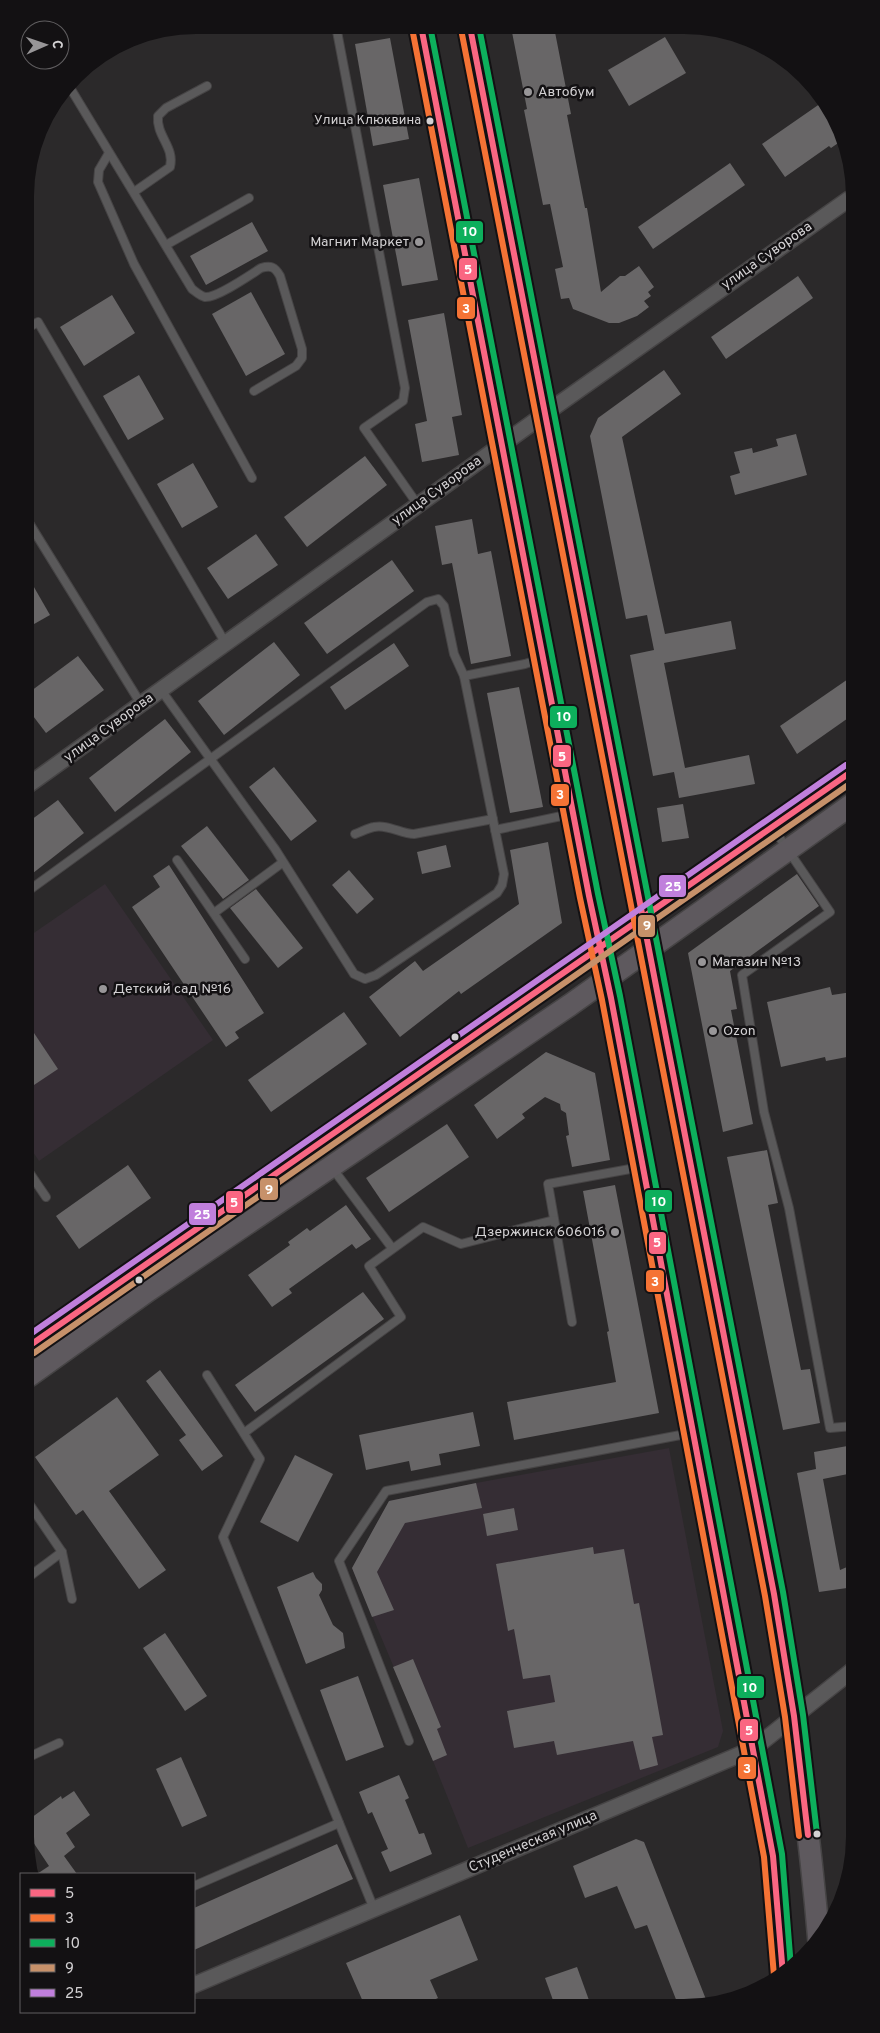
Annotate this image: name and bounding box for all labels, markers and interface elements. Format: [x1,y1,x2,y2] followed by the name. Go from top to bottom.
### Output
[20,20,70,70] north arrow
[48,40,65,49] text: С
[538,84,594,101] place label: Автобум
[522,86,534,98] marker: Автобум
[314,113,421,129] place label: Улица Клюквина
[425,116,435,126] marker: Улица Клюквина
[718,218,816,294] street label: улица Суворова
[455,220,484,244] line badge: 10
[463,224,477,241] text: 10
[310,234,409,251] place label: Магнит Маркет
[413,236,425,248] marker: Магнит Маркет
[458,257,478,281] line badge: 5
[464,262,472,279] text: 5
[456,296,476,320] line badge: 3
[462,301,470,318] text: 3
[389,453,485,529] street label: улица Суворова
[61,690,157,766] street label: улица Суворова
[549,705,578,729] line badge: 10
[557,709,571,726] text: 10
[552,744,572,768] line badge: 5
[558,749,566,766] text: 5
[550,783,570,807] line badge: 3
[556,787,564,804] text: 3
[658,874,687,898] line badge: 25
[664,879,682,896] text: 25
[637,914,656,938] line badge: 9
[643,918,651,935] text: 9
[712,954,801,971] place label: Магазин №13
[696,956,708,968] marker: Магазин №13
[113,981,231,998] place label: Детский сад №16
[97,983,109,995] marker: Детский сад №16
[723,1023,756,1040] place label: Ozon
[707,1025,719,1037] marker: Ozon
[450,1032,460,1042] unlabelled marker
[259,1177,279,1201] line badge: 9
[265,1182,273,1199] text: 9
[644,1189,673,1213] line badge: 10
[225,1190,244,1214] line badge: 5
[652,1194,666,1211] text: 10
[230,1195,238,1212] text: 5
[188,1202,217,1226] line badge: 25
[193,1207,211,1224] text: 25
[475,1224,605,1241] place label: Дзержинск 606016
[609,1226,621,1238] marker: Дзержинск 606016
[648,1231,667,1255] line badge: 5
[653,1235,661,1252] text: 5
[645,1269,665,1293] line badge: 3
[651,1274,659,1291] text: 3
[134,1275,144,1285] unlabelled marker
[736,1675,765,1699] line badge: 10
[743,1680,757,1697] text: 10
[739,1718,759,1742] line badge: 5
[745,1723,753,1740] text: 5
[737,1756,757,1780] line badge: 3
[743,1761,751,1778] text: 3
[466,1807,600,1877] street label: Студенческая улица
[812,1829,822,1839] unlabelled marker
[20,1873,195,2013] legend
[65,1885,74,1904] text: 5
[65,1910,74,1929] text: 3
[65,1935,80,1954] text: 10
[65,1960,74,1979] text: 9
[65,1985,84,2004] text: 25

